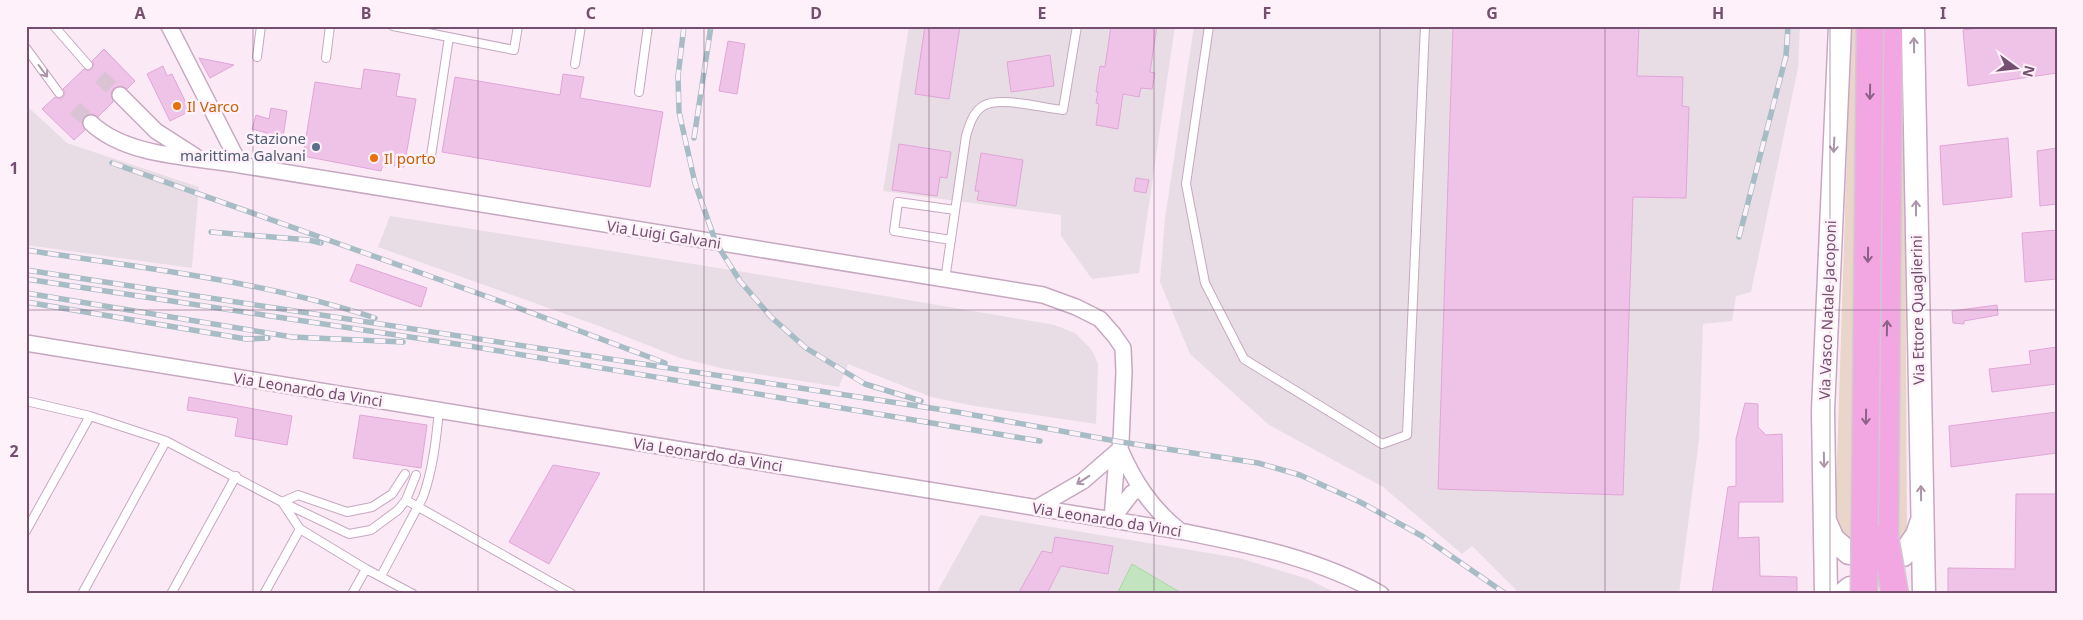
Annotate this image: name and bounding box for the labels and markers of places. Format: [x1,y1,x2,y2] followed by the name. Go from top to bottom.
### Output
[187,96,239,116] place label: Il Varco
[171,100,183,112] marker: Il Varco
[180,128,306,165] place label: Stazione marittima Galvani
[310,141,322,153] marker: Stazione marittima Galvani
[384,148,436,168] place label: Il porto
[368,152,380,164] marker: Il porto

